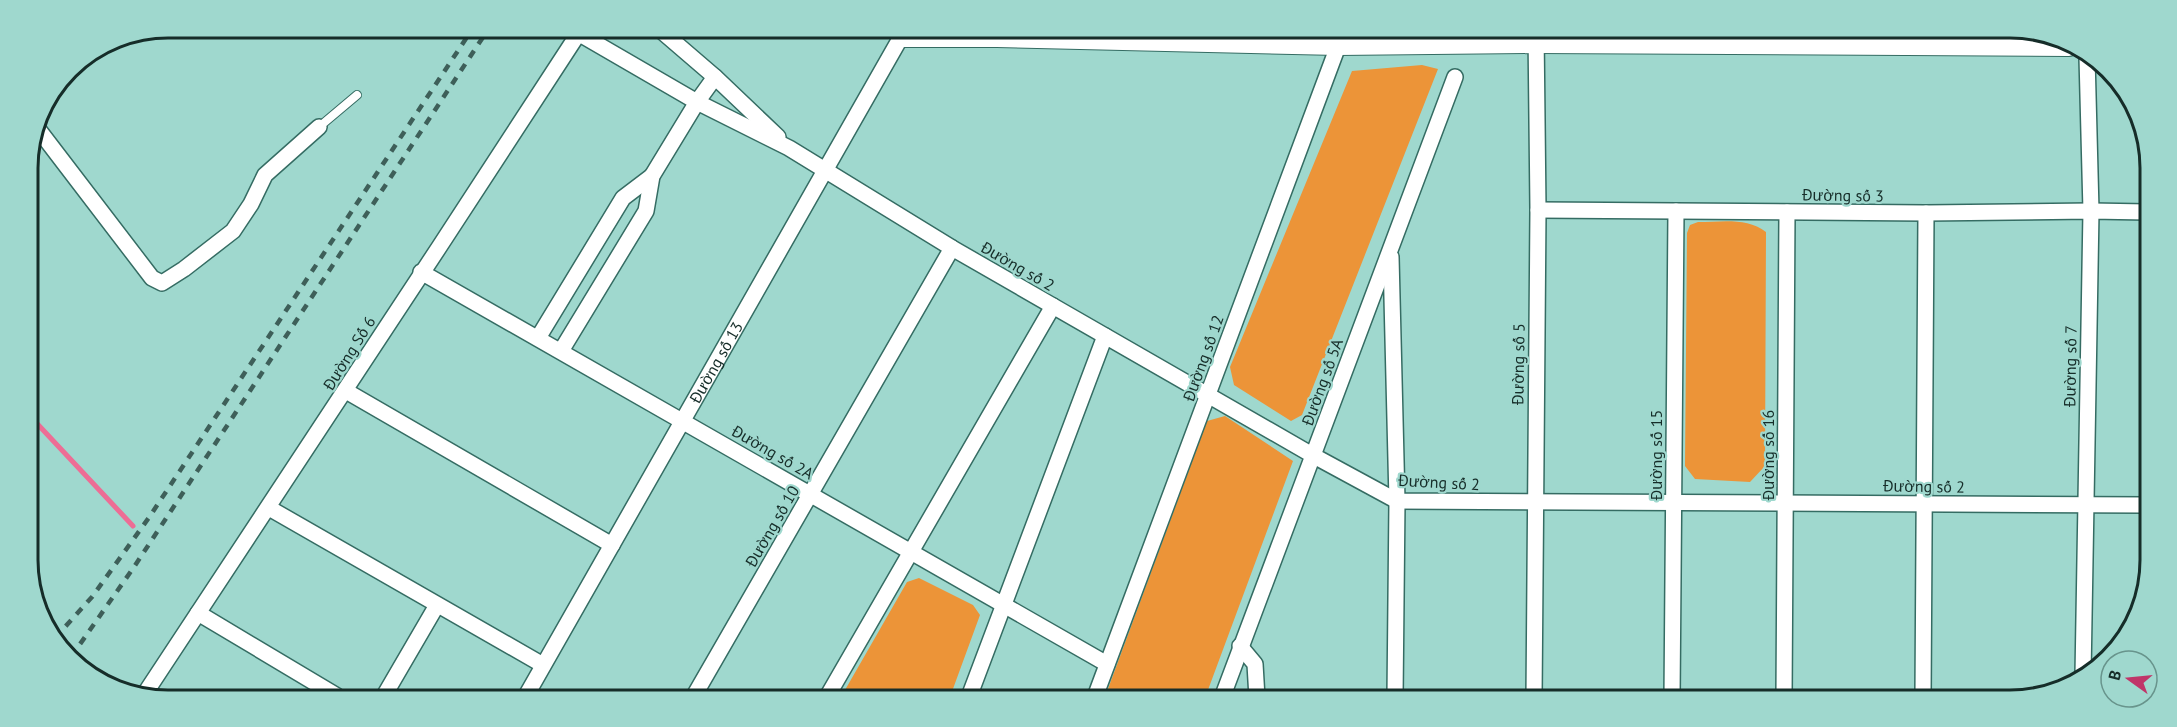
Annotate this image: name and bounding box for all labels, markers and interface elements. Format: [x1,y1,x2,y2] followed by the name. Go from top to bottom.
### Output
[1801,184,1884,206] street label: Đường số 3
[977,236,1058,295] street label: Đường số 2
[318,312,380,395] street label: Đường Số 6
[1178,312,1228,405] street label: Đường số 12
[684,318,747,407] street label: Đường số 13
[1507,323,1529,406] street label: Đường số 5
[2059,325,2081,408] street label: Đường số 7
[1297,335,1347,429] street label: Đường số 5A
[1646,410,1666,501] street label: Đường số 15
[1758,410,1778,501] street label: Đường số 16
[728,420,818,484] street label: Đường số 2A
[1397,470,1480,494] street label: Đường số 2
[1882,475,1965,497] street label: Đường số 2
[740,482,803,571] street label: Đường số 10
[2099,649,2159,709] north arrow
[2104,668,2125,682] text: B

